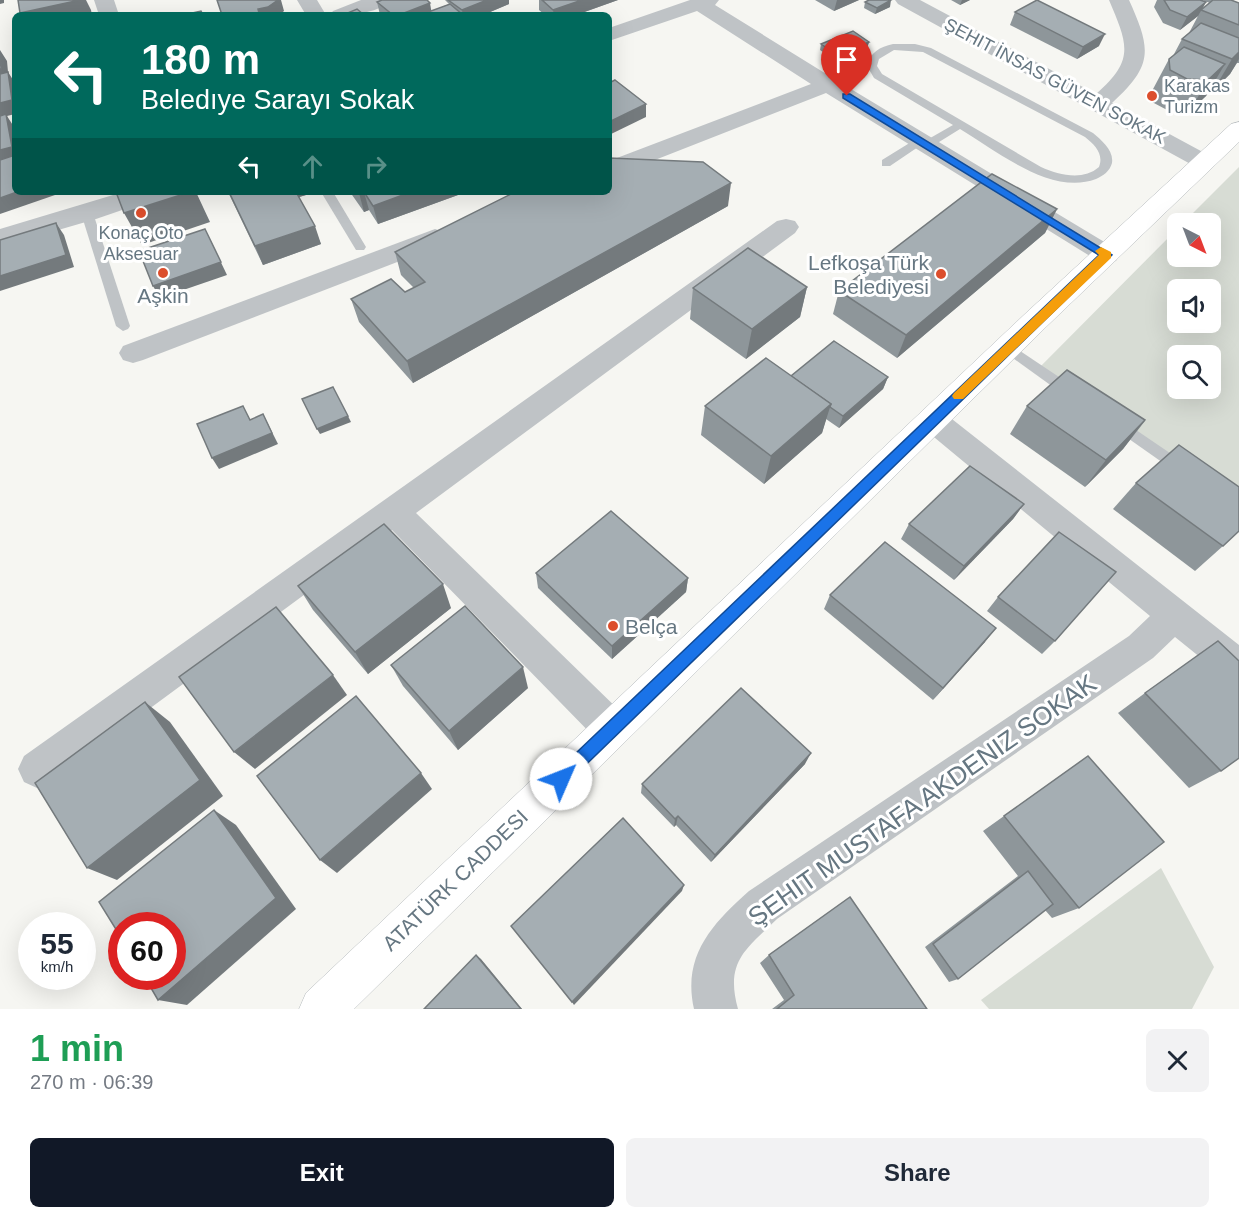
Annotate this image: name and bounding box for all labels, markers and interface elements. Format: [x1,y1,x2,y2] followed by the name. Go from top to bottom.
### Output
[941,14,1169,148] street label: ŞEHIT İNSAS GÜVEN SOKAK
[821,34,872,96] pin
[42,36,120,114] icon: left
[141,36,260,83] text: 180 m
[830,43,863,76] icon: arrive
[1164,76,1230,117] place label: Karakas Turizm
[141,85,414,115] text: Beledıye Sarayı Sokak
[1145,89,1159,103] marker: Karakas Turizm
[233,150,266,183] icon: left
[296,150,329,183] icon: ahead
[359,150,392,183] icon: right
[134,206,148,220] marker: Konaç Oto Aksesuar
[1167,213,1221,267] north arrow
[1167,213,1221,399] map controls
[98,223,184,264] place label: Konaç Oto Aksesuar
[808,251,929,298] place label: Lefkoşa Türk Belediyesi
[156,266,170,280] marker: Aşkin
[934,267,948,281] marker: Lefkoşa Türk Belediyesi
[1167,279,1221,333] button: sound
[137,284,189,307] place label: Aşkin
[1167,345,1221,399] button: search
[625,615,678,638] place label: Belça
[606,619,620,633] marker: Belça
[742,667,1102,932] street label: ŞEHIT MUSTAFA AKDENIZ SOKAK
[529,747,593,811] position arrow
[378,805,532,955] street label: ATATÜRK CADDESI
[108,912,186,990] speed limit sign: 60
[40,927,74,960] text: 55
[41,958,73,975] text: km/h
[30,1028,124,1069] text: 1 min
[1146,1029,1209,1092] button: close
[30,1071,153,1093] text: 270 m · 06:39
[30,1138,614,1207] button: Exit
[626,1138,1209,1207] button: Share

